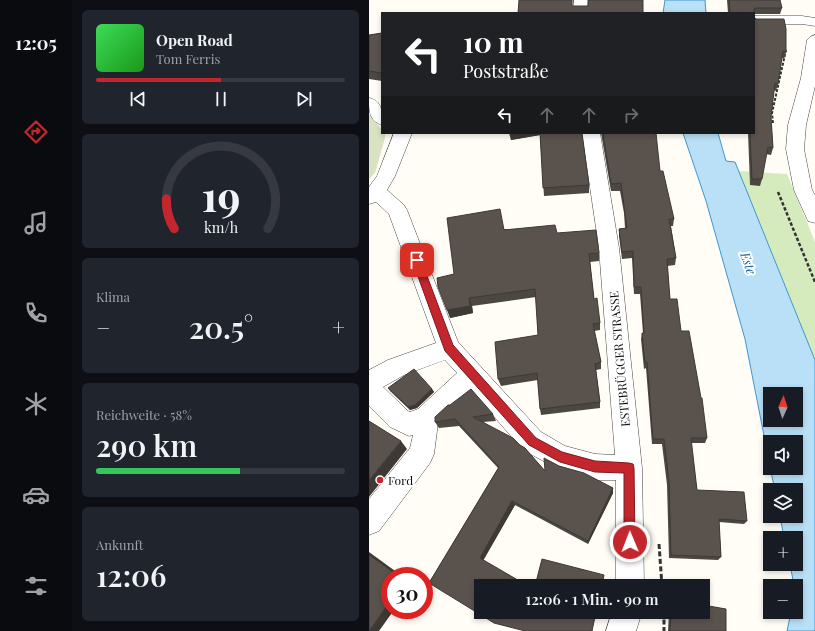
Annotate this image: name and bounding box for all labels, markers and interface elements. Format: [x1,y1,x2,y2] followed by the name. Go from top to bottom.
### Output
[463,23,524,60] text: 10 m
[397,28,449,80] icon: left
[156,30,233,50] text: Open Road
[15,31,57,55] text: 12:05
[156,50,220,67] text: Tom Ferris
[463,59,549,83] text: Poststraße
[127,88,149,110] icon: previous
[210,88,232,110] icon: pause
[293,88,315,110] icon: next
[494,104,516,126] icon: left
[536,104,558,126] icon: ahead
[578,104,600,126] icon: ahead
[620,104,642,126] icon: right
[22,118,50,146] icon: directions
[201,167,240,222] text: 19
[22,209,50,237] icon: music
[203,218,238,237] text: km/h
[400,243,434,277] pin
[737,248,761,277] water label: Este
[406,249,428,271] icon: arrive
[96,288,130,305] text: Klima
[605,291,633,427] street label: ESTEBRÜGGER STRASSE
[22,299,50,327] icon: phone
[189,307,253,347] text: 20.5°
[96,312,110,342] text: −
[332,312,345,342] text: +
[763,387,803,427] north arrow
[763,387,803,619] map controls
[22,390,50,418] icon: climate
[96,406,192,423] text: Reichweite · 58%
[96,425,197,465] text: 290 km
[763,435,803,475] button: sound
[388,472,413,488] place label: Ford
[375,475,385,485] marker: Ford
[22,481,50,509] icon: car
[763,483,803,523] button: layers
[609,521,651,563] position arrow
[763,531,803,571] button: +
[96,536,143,553] text: Ankunft
[96,555,166,595] text: 12:06
[381,567,433,619] speed limit sign: 30
[22,572,50,600] icon: filters
[763,579,803,619] button: −
[526,589,658,609] text: 12:06 · 1 Min. · 90 m

